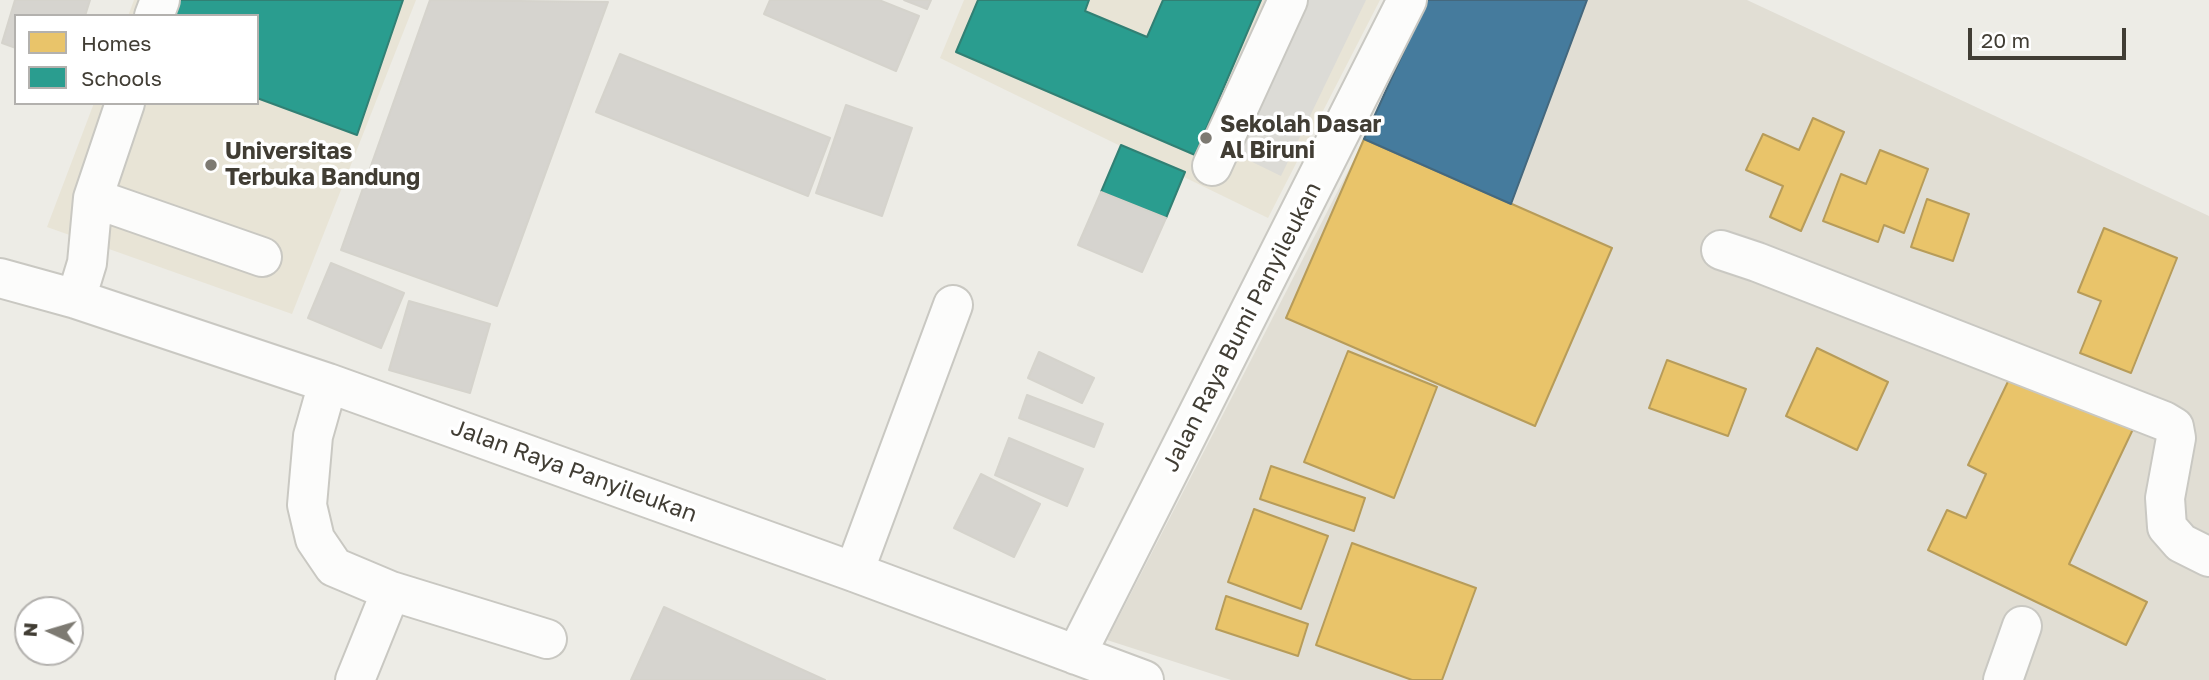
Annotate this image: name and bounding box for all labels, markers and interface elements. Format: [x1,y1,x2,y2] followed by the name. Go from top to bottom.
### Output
[14,14,259,105] legend
[1971,14,2128,58] scale bar
[1981,27,2030,53] text: 20 m
[81,30,151,56] text: Homes
[81,65,162,91] text: Schools
[1220,111,1381,165] place label: Sekolah Dasar Al Biruni
[1198,130,1214,146] marker: Sekolah Dasar Al Biruni
[225,138,420,192] place label: Universitas Terbuka Bandung
[203,157,219,173] marker: Universitas Terbuka Bandung
[1157,178,1327,476] street label: Jalan Raya Bumi Panyileukan
[447,414,701,528] street label: Jalan Raya Panyileukan
[14,596,84,666] north arrow
[18,622,42,638] text: N

